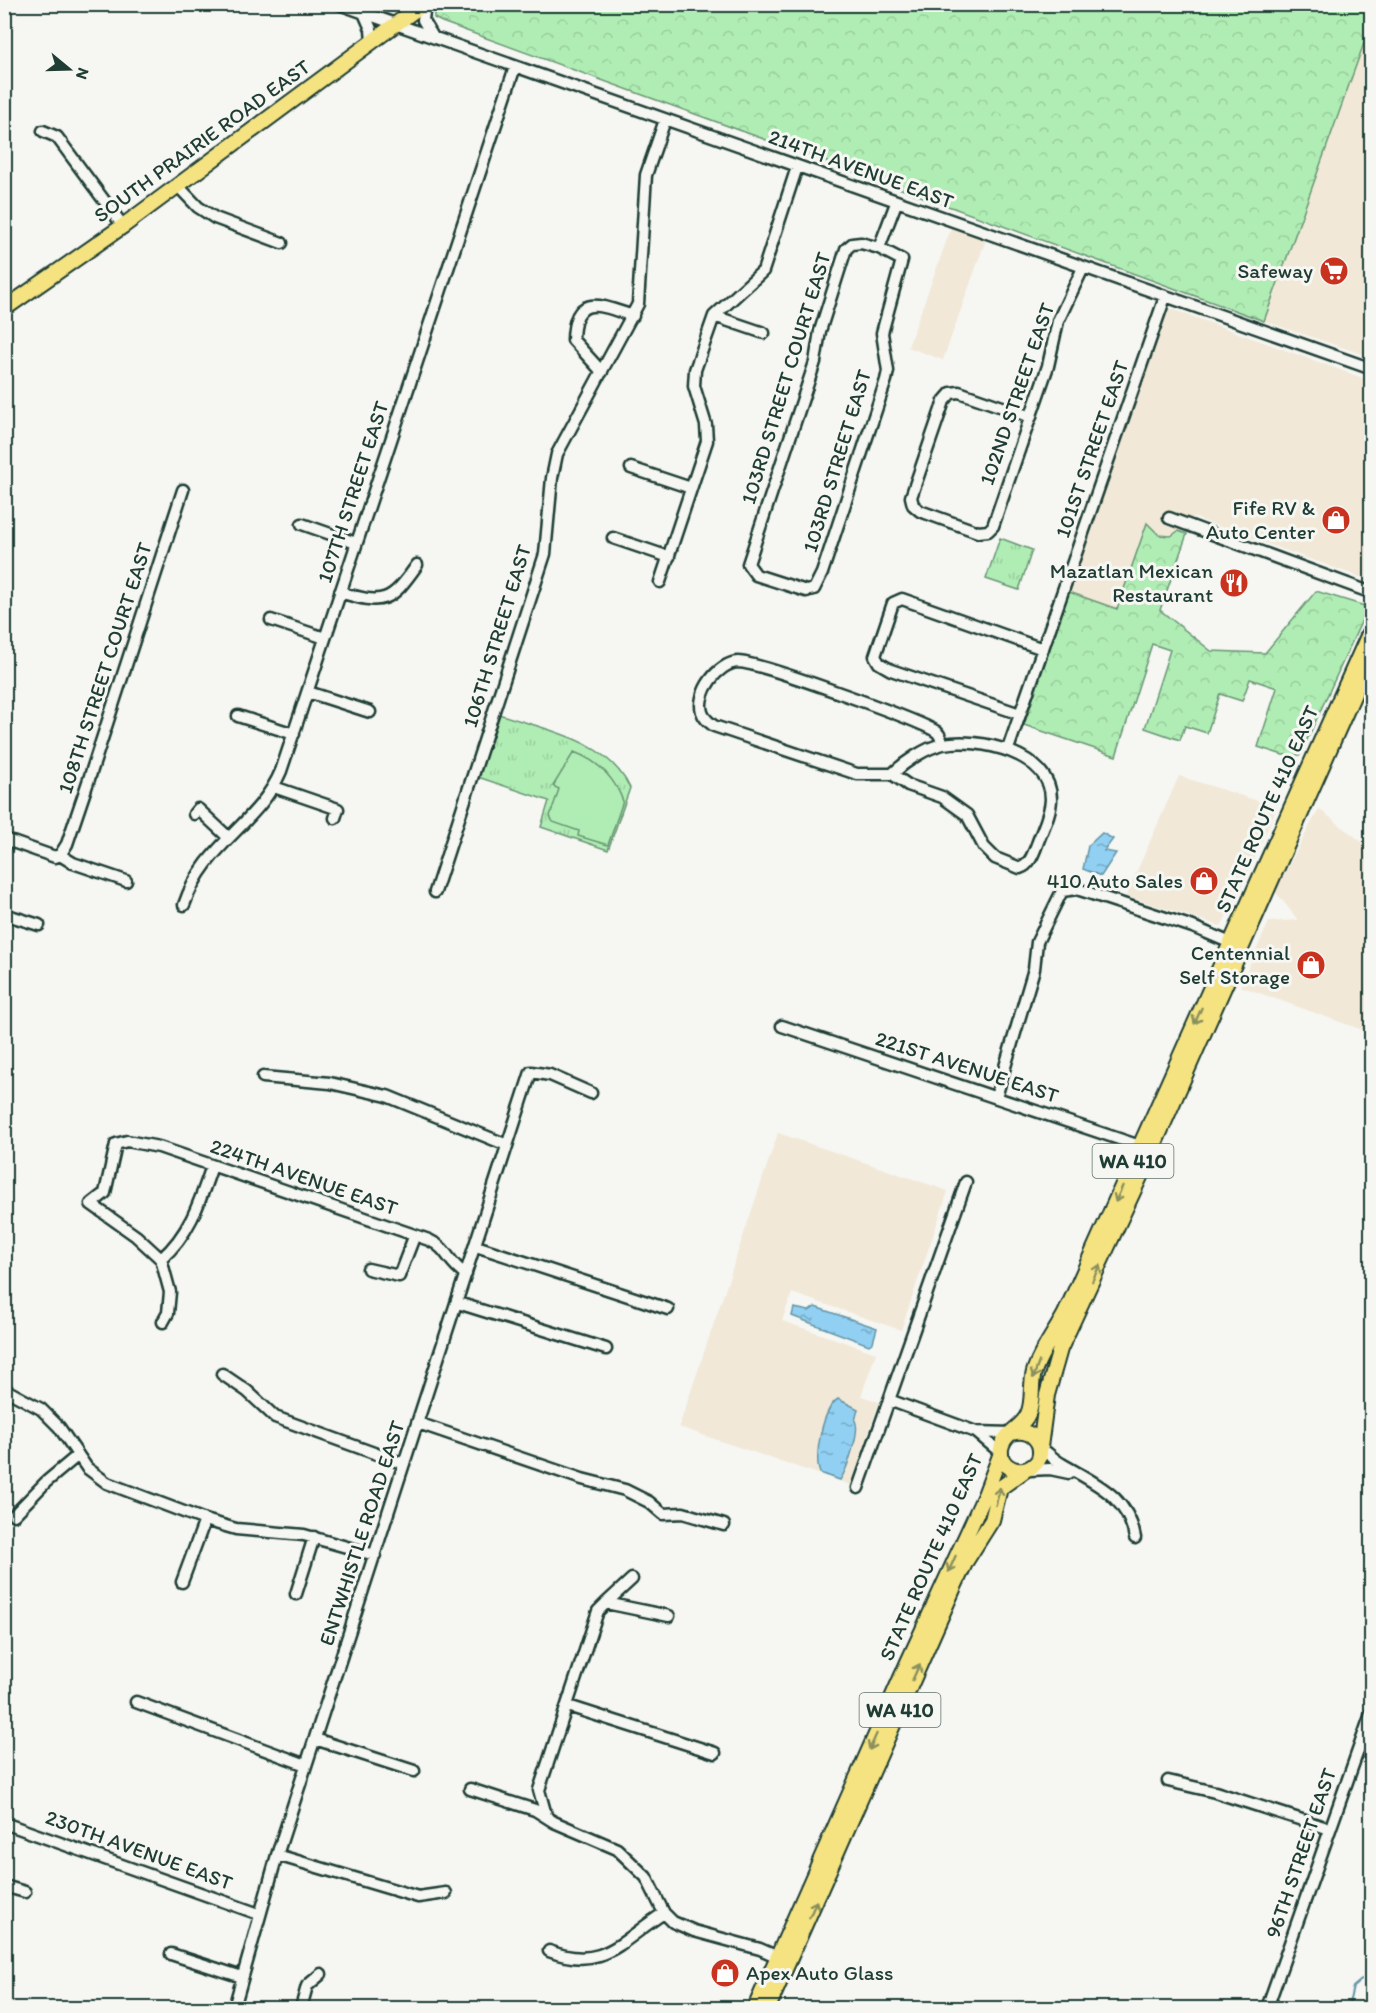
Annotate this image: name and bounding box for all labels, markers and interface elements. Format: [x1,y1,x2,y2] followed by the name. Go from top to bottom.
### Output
[39,39,99,99] north arrow
[89,54,315,227] street label: SOUTH PRAIRIE ROAD EAST
[72,66,93,82] text: N
[765,123,957,214] street label: 214TH AVENUE EAST
[735,249,836,507] street label: 103RD STREET COURT EAST
[1318,255,1350,287] supermarket icon: Safeway
[1237,258,1313,283] place label: Safeway
[974,299,1060,488] street label: 102ND STREET EAST
[1049,357,1134,541] street label: 101ST STREET EAST
[797,366,876,555] street label: 103RD STREET EAST
[311,398,394,586] street label: 107TH STREET EAST
[1206,495,1316,544] place label: Fife RV & Auto Center
[1320,504,1352,536] shop icon: Fife RV & Auto Center
[52,539,157,797] street label: 108TH STREET COURT EAST
[457,541,536,730] street label: 106TH STREET EAST
[1050,558,1213,607] place label: Mazatlan Mexican Restaurant
[1218,567,1250,599] restaurant icon: Mazatlan Mexican Restaurant
[1210,701,1324,916] street label: STATE ROUTE 410 EAST
[1188,865,1220,897] shop icon: 410 Auto Sales
[1047,868,1183,893] place label: 410 Auto Sales
[1179,940,1290,989] place label: Centennial Self Storage
[1295,949,1327,981] shop icon: Centennial Self Storage
[1192,1006,1203,1024] one-way arrow
[873,1025,1062,1108] street label: 221ST AVENUE EAST
[207,1133,401,1220] street label: 224TH AVENUE EAST
[1092,1144,1174,1178] road number: WA 410
[1112,1185,1123,1203] one-way arrow
[1091,1264,1102,1282] one-way arrow
[1029,1360,1040,1379] one-way arrow
[313,1417,410,1648] street label: ENTWHISTLE ROAD EAST
[874,1449,988,1664] street label: STATE ROUTE 410 EAST
[993,1487,1005,1506] one-way arrow
[945,1554,957,1572] one-way arrow
[911,1664,923,1682] one-way arrow
[860,1693,940,1727] road number: WA 410
[867,1733,878,1751] one-way arrow
[1260,1764,1341,1941] street label: 96TH STREET EAST
[42,1804,236,1895] street label: 230TH AVENUE EAST
[808,1900,819,1918] one-way arrow
[709,1957,741,1989] shop icon: Apex Auto Glass
[746,1960,894,1985] place label: Apex Auto Glass

